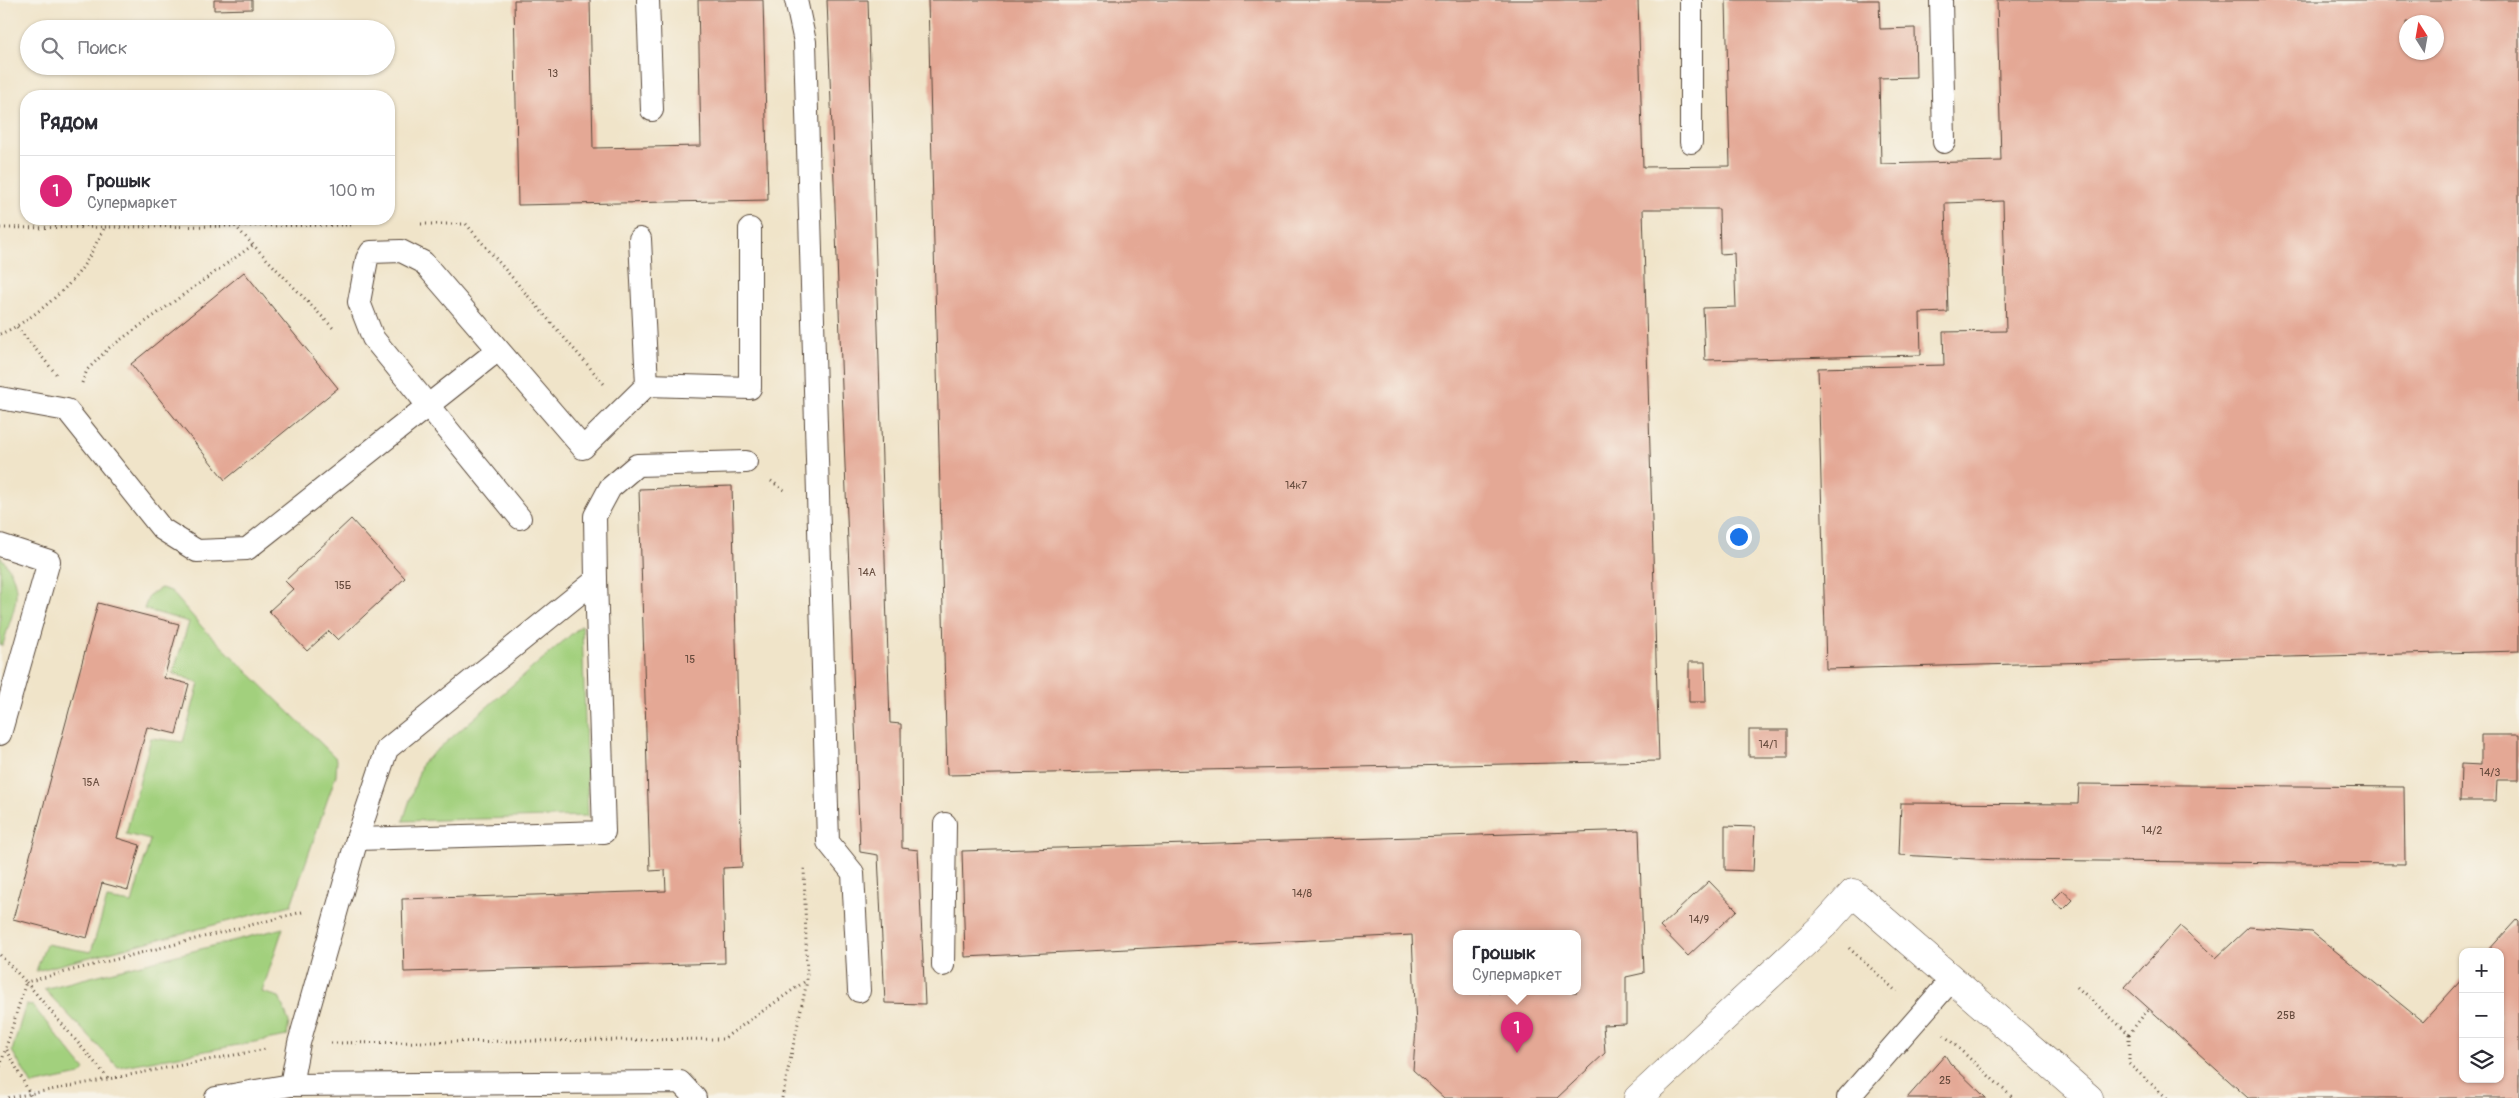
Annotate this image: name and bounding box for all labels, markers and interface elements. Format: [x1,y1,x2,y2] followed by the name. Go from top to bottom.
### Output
[2399,15,2444,60] north arrow
[20,20,395,75] search box
[38,34,66,62] icon: search
[78,36,128,60] text: Поиск
[548,67,558,80] house number: 13
[40,109,98,136] text: Рядом
[87,169,151,193] text: Грошык
[53,181,59,201] text: 1
[329,181,375,201] text: 100 m
[87,193,177,213] text: Супермаркет
[1285,479,1307,492] house number: 14к7
[1726,524,1752,550] your location
[858,566,876,579] house number: 14А
[335,579,351,592] house number: 15Б
[685,653,695,666] house number: 15
[1759,738,1777,751] house number: 14/1
[2480,766,2500,779] house number: 14/3
[82,776,100,789] house number: 15А
[2142,824,2162,837] house number: 14/2
[1292,887,1313,900] house number: 14/8
[1689,913,1709,926] house number: 14/9
[1453,930,1581,995] popup
[1472,941,1536,965] text: Грошык
[2459,948,2504,1083] map controls
[2459,948,2504,993] button: +
[1472,965,1562,985] text: Супермаркет
[2459,993,2504,1038] button: −
[2277,1009,2295,1022] house number: 25В
[1501,1012,1533,1053] pin: 1
[2459,1038,2504,1083] button: layers
[1939,1074,1951,1087] house number: 25

